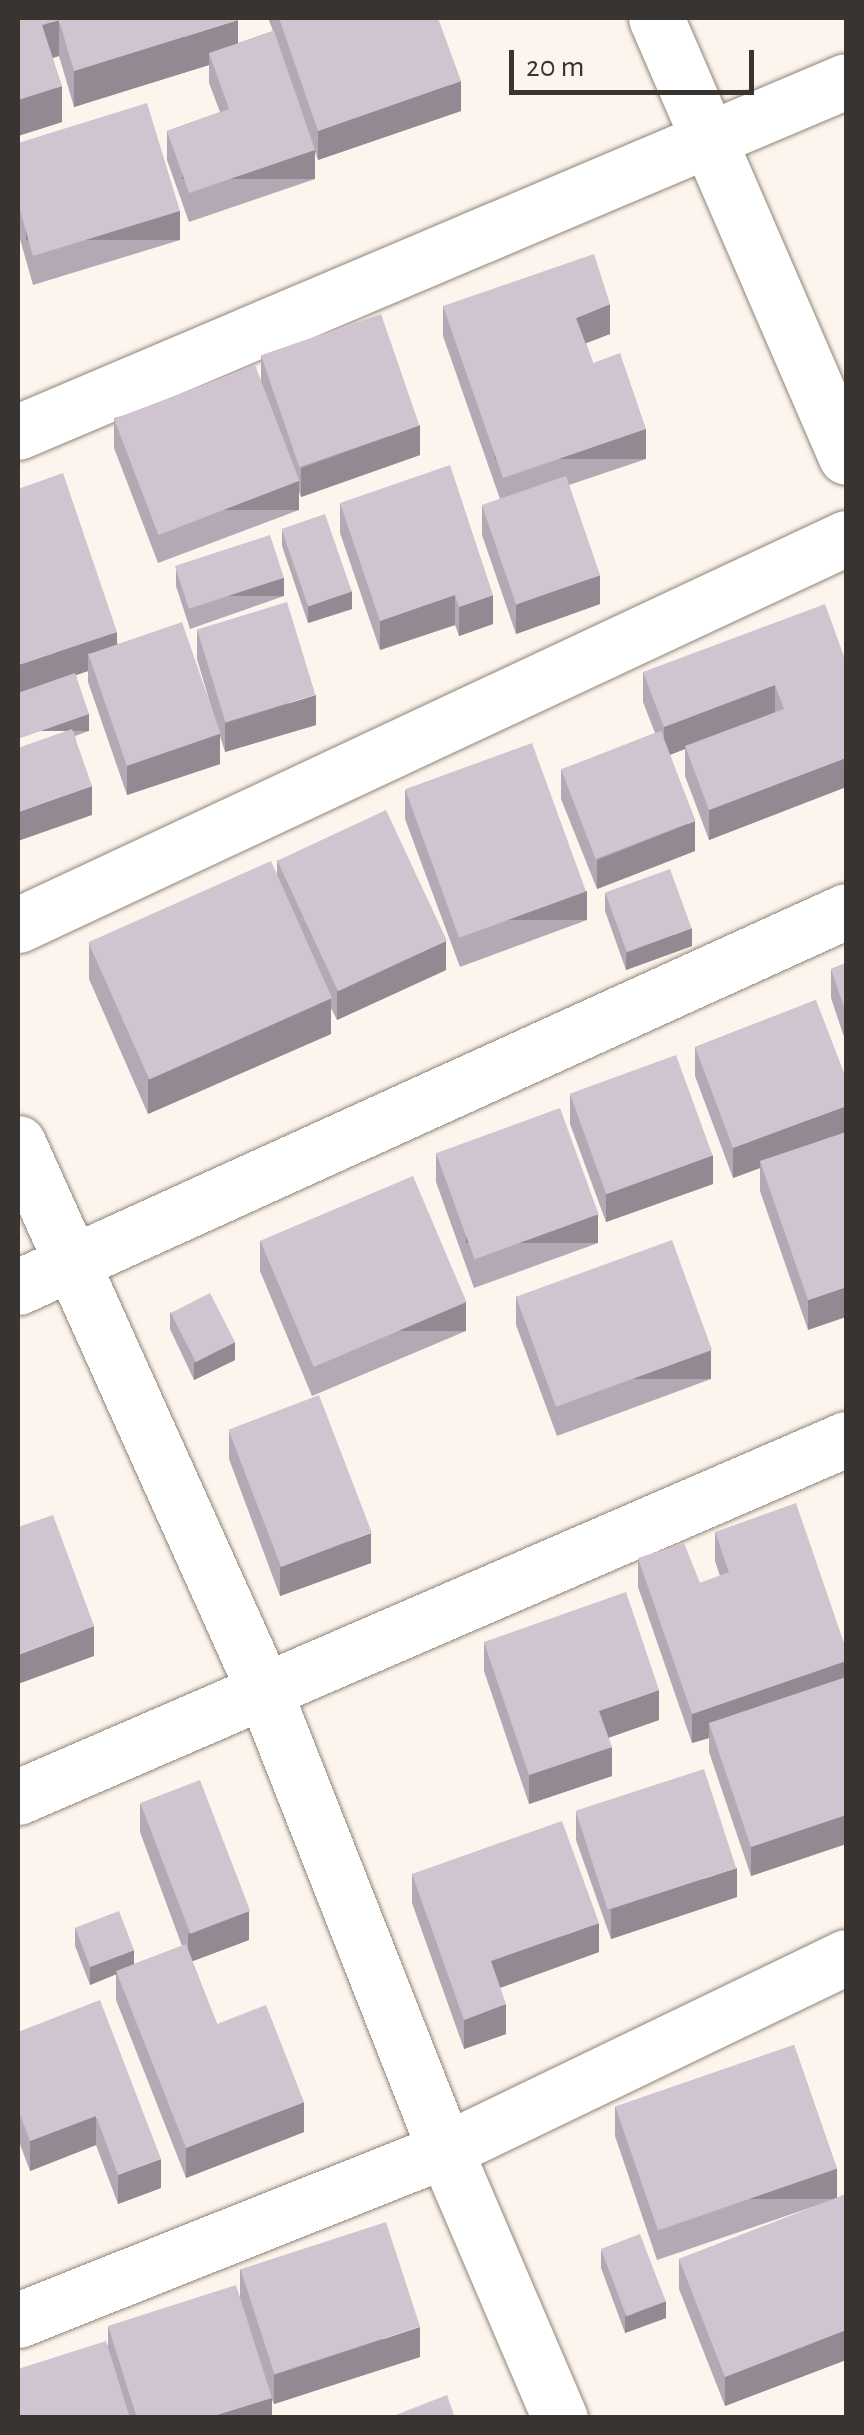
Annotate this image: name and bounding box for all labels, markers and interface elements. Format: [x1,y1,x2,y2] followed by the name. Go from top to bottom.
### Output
[514,30,759,92] scale bar
[526,52,584,82] text: 20 m

